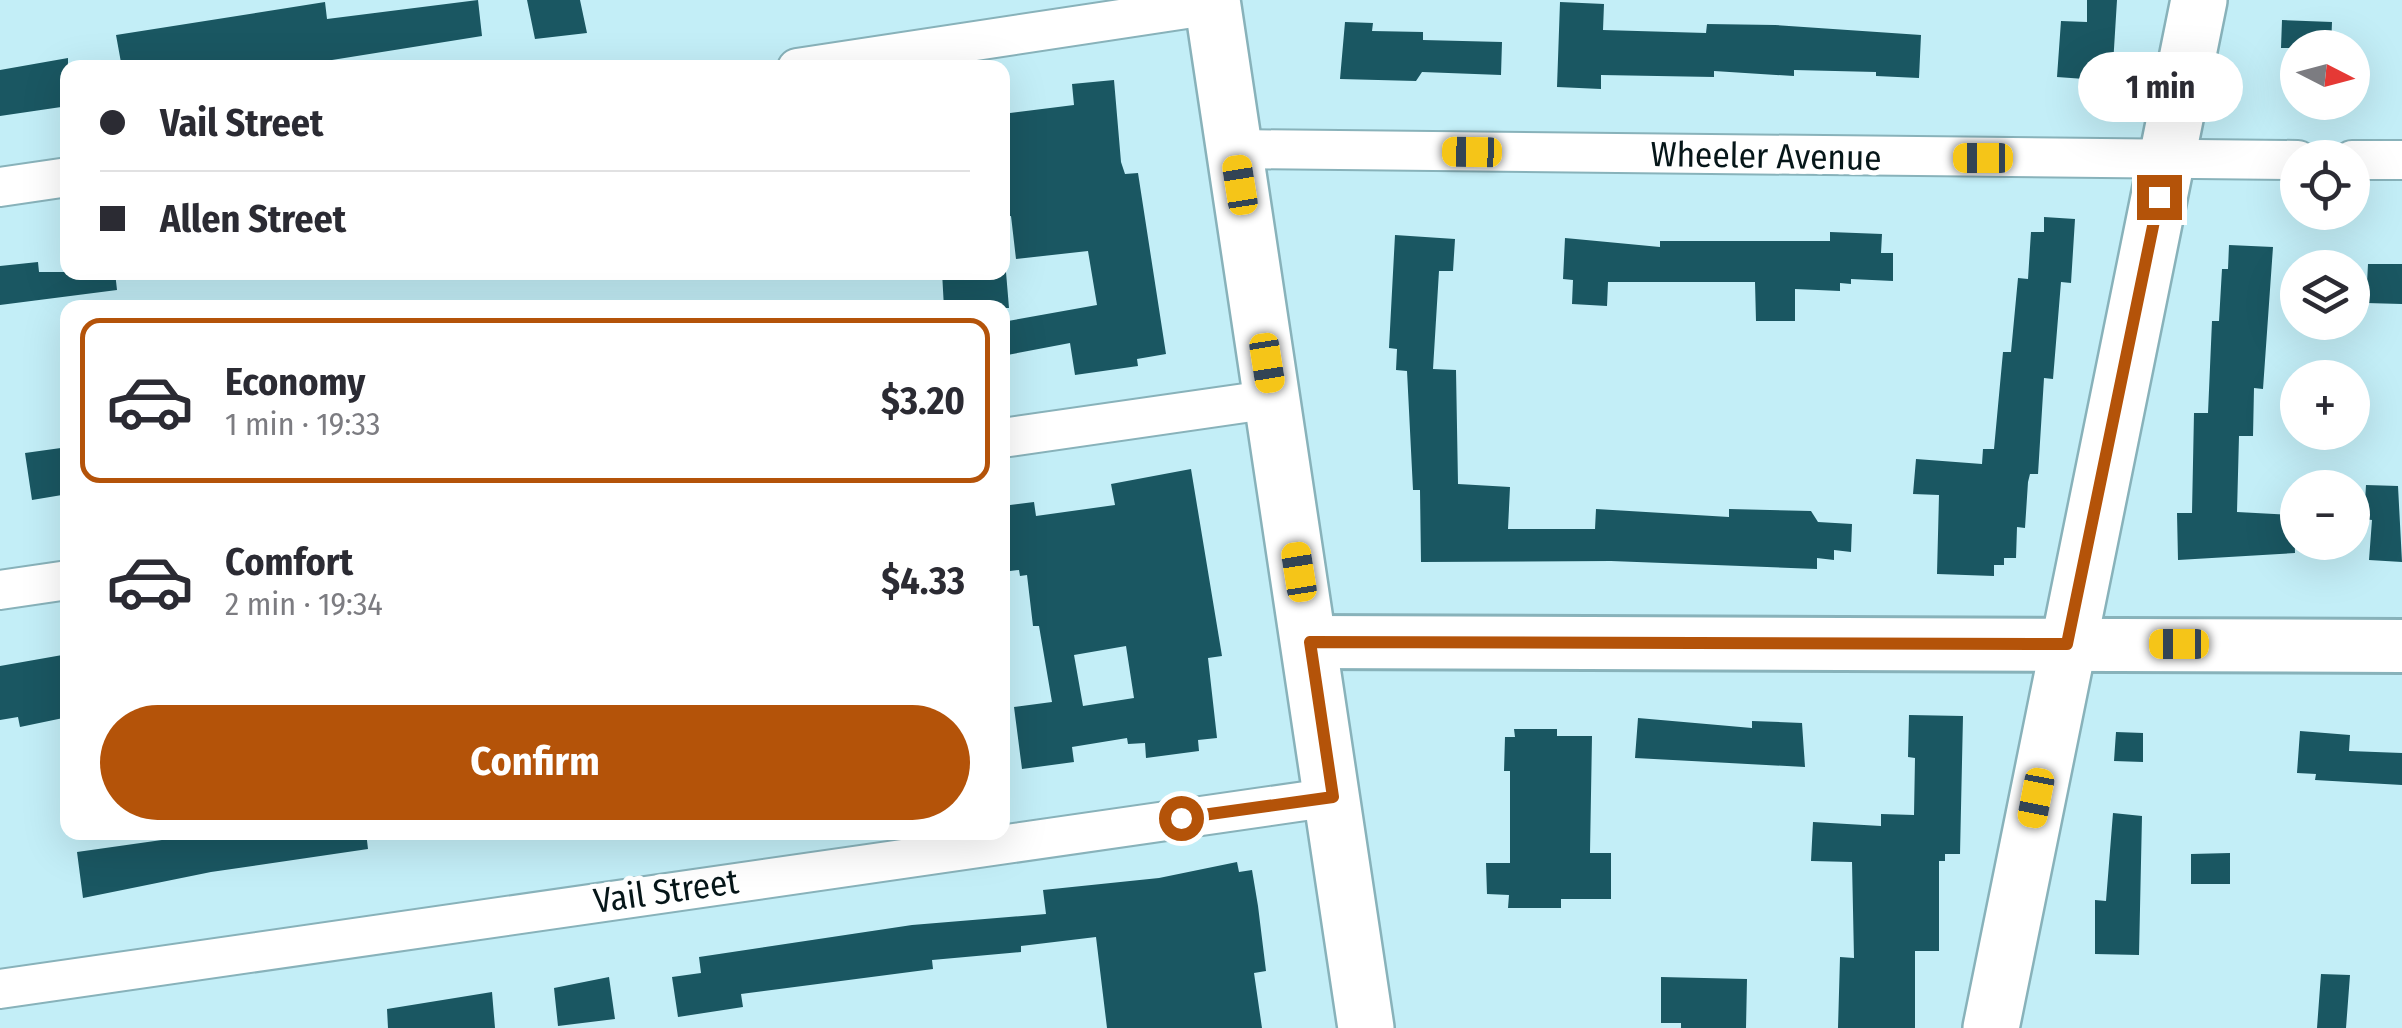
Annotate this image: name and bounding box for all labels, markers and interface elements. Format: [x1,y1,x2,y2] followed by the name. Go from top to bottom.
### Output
[2280,30,2370,120] north arrow
[2280,30,2370,560] map controls
[2076,52,2242,122] callout: 1 min
[2126,68,2195,106] text: 1 min
[160,100,323,146] text: Vail Street
[1650,133,1882,179] street label: Wheeler Avenue
[1442,136,1502,168] car
[2280,140,2370,230] button: locate
[1953,143,2013,173] car
[1220,153,1260,217] car
[2137,175,2182,220] route end
[160,196,346,242] text: Allen Street
[2280,250,2370,340] button: layers
[1247,331,1287,395] car
[105,356,195,446] icon: car
[225,359,365,405] text: Economy
[2280,360,2370,450] button: +
[881,378,965,424] text: $3.20
[225,405,380,443] text: 1 min · 19:33
[2280,470,2370,560] button: −
[105,536,195,626] icon: car
[225,539,353,585] text: Comfort
[1279,540,1319,604] car
[881,558,965,604] text: $4.33
[225,585,383,623] text: 2 min · 19:34
[2149,629,2209,659] car
[100,705,970,820] button: Confirm
[2016,766,2056,830] car
[1159,796,1204,841] route start
[591,860,742,922] street label: Vail Street

